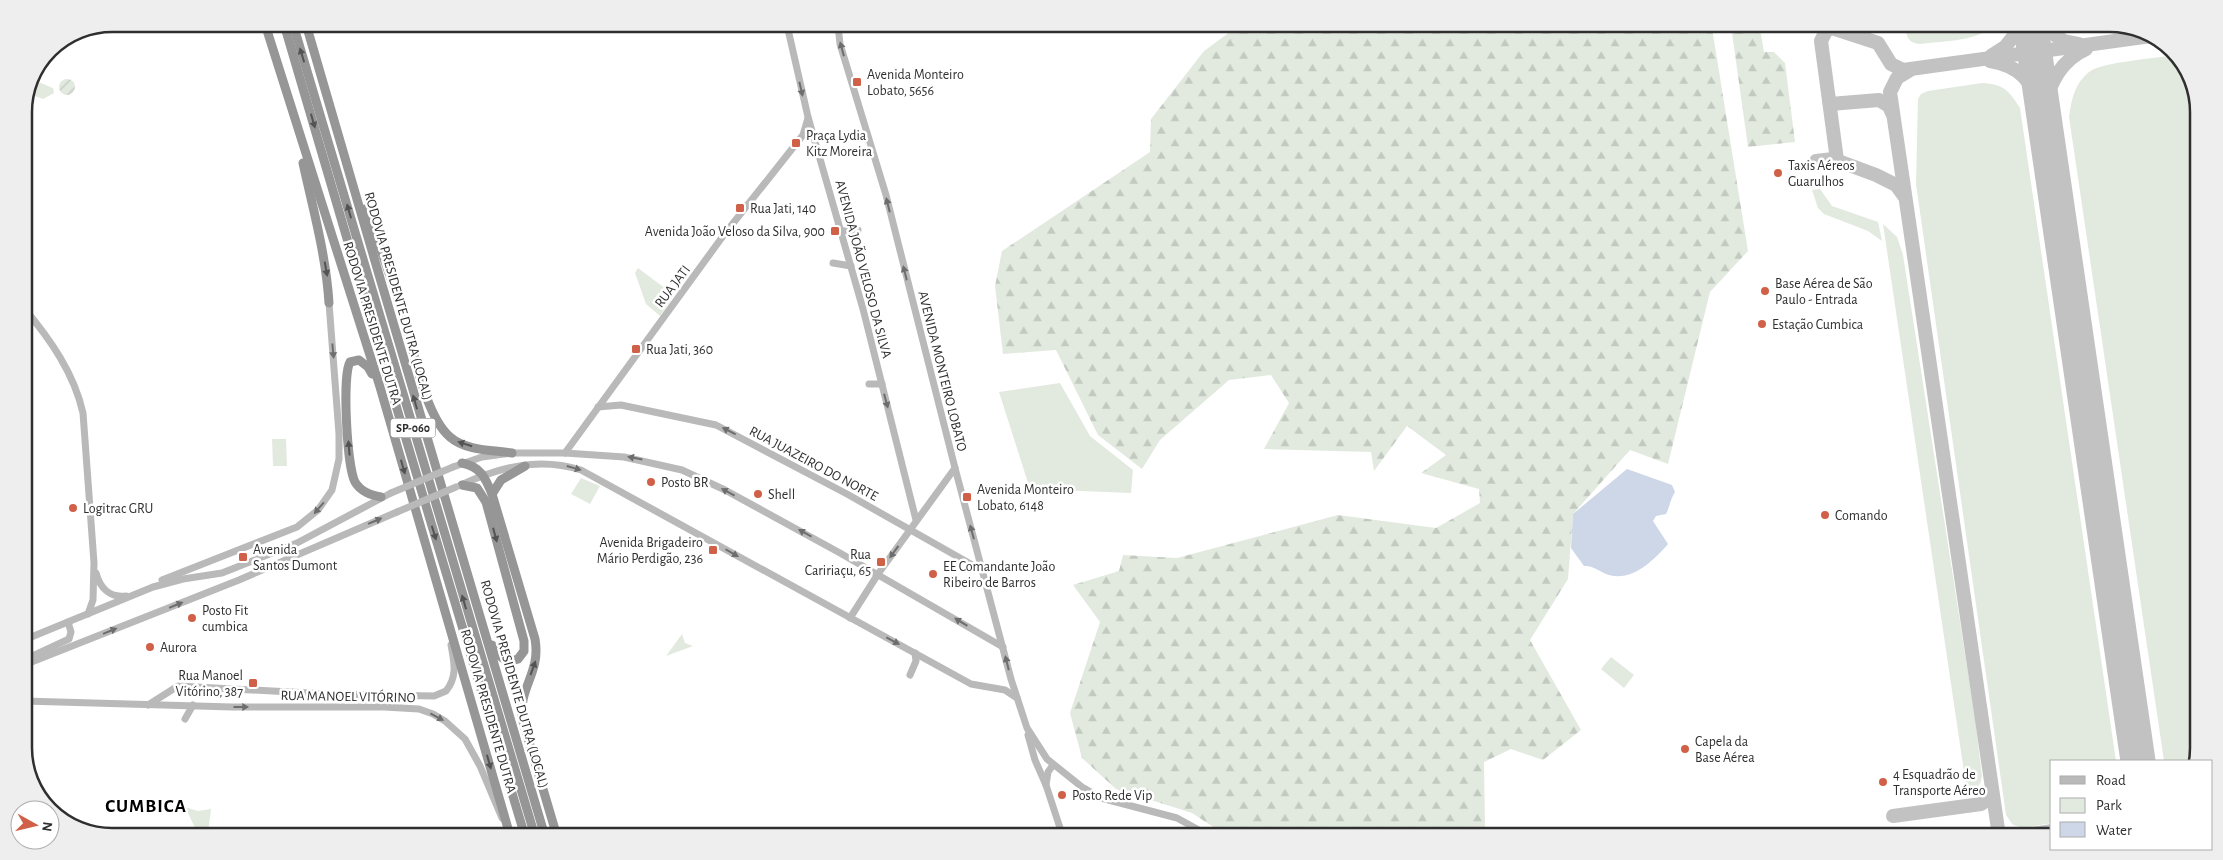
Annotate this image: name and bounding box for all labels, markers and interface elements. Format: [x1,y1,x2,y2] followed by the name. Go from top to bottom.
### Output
[838,42,846,57] one-way arrow
[298,47,306,62] one-way arrow
[867,68,964,98] place label: Avenida Monteiro Lobato, 5656
[851,76,863,88] marker: Avenida Monteiro Lobato, 5656
[798,81,806,96] one-way arrow
[309,114,317,129] one-way arrow
[806,129,873,159] place label: Praça Lydia Kitz Moreira
[790,137,802,149] marker: Praça Lydia Kitz Moreira
[1788,159,1855,189] place label: Taxis Aéreos Guarulhos
[1772,167,1784,179] marker: Taxis Aéreos Guarulhos
[832,178,896,360] street label: AVENIDA JOÃO VELOSO DA SILVA
[361,190,437,402] street label: RODOVIA PRESIDENTE DUTRA (LOCAL)
[884,198,892,213] one-way arrow
[734,202,746,214] marker: Rua Jati, 140
[750,202,816,216] place label: Rua Jati, 140
[345,203,353,218] one-way arrow
[645,225,825,239] place label: Avenida João Veloso da Silva, 900
[829,225,841,237] marker: Avenida João Veloso da Silva, 900
[340,239,406,407] street label: RODOVIA PRESIDENTE DUTRA
[322,261,330,277] one-way arrow
[653,263,693,310] street label: RUA JATI
[901,266,909,281] one-way arrow
[1775,277,1873,307] place label: Base Aérea de São Paulo - Entrada
[1759,285,1771,297] marker: Base Aérea de São Paulo - Entrada
[915,290,969,453] street label: AVENIDA MONTEIRO LOBATO
[1756,318,1768,330] marker: Estação Cumbica
[1772,318,1864,332] place label: Estação Cumbica
[329,343,337,359] one-way arrow
[630,343,642,355] marker: Rua Jati, 360
[646,343,713,357] place label: Rua Jati, 360
[883,393,891,408] one-way arrow
[411,395,419,410] one-way arrow
[390,418,436,438] road number: SP-060
[747,424,880,504] street label: RUA JUAZEIRO DO NORTE
[721,427,736,435] one-way arrow
[345,439,353,455] one-way arrow
[457,440,472,447] one-way arrow
[626,454,642,462] one-way arrow
[399,459,407,475] one-way arrow
[566,464,581,472] one-way arrow
[645,476,657,488] marker: Posto BR
[661,476,709,490] place label: Posto BR
[977,483,1074,513] place label: Avenida Monteiro Lobato, 6148
[721,488,735,496] one-way arrow
[752,488,764,500] marker: Shell
[768,488,795,502] place label: Shell
[961,491,973,503] marker: Avenida Monteiro Lobato, 6148
[67,502,79,514] marker: Logitrac GRU
[83,502,153,516] place label: Logitrac GRU
[313,502,324,515] one-way arrow
[1819,509,1831,521] marker: Comando
[1835,509,1888,523] place label: Comando
[368,517,382,525] one-way arrow
[968,525,976,540] one-way arrow
[430,526,438,541] one-way arrow
[491,527,499,542] one-way arrow
[798,529,811,538] one-way arrow
[597,536,703,566] place label: Avenida Brigadeiro Mário Perdigão, 236
[253,543,338,573] place label: Avenida Santos Dumont
[707,544,719,556] marker: Avenida Brigadeiro Mário Perdigão, 236
[889,545,899,558] one-way arrow
[805,548,872,578] place label: Rua Caririaçu, 65
[725,549,738,558] one-way arrow
[237,551,249,563] marker: Avenida Santos Dumont
[875,556,887,568] marker: Rua Caririaçu, 65
[943,560,1056,590] place label: EE Comandante João Ribeiro de Barros
[927,568,939,580] marker: EE Comandante João Ribeiro de Barros
[477,578,553,790] street label: RODOVIA PRESIDENTE DUTRA (LOCAL)
[460,594,468,609] one-way arrow
[169,601,184,608] one-way arrow
[202,604,249,634] place label: Posto Fit cumbica
[186,612,198,624] marker: Posto Fit cumbica
[954,618,969,626] one-way arrow
[103,627,118,635] one-way arrow
[457,627,521,795] street label: RODOVIA PRESIDENTE DUTRA
[886,637,900,645] one-way arrow
[144,641,156,653] marker: Aurora
[160,641,197,655] place label: Aurora
[1003,655,1011,670] one-way arrow
[530,661,537,676] one-way arrow
[176,669,243,699] place label: Rua Manoel Vitórino, 387
[247,677,259,689] marker: Rua Manoel Vitórino, 387
[280,686,416,705] street label: RUA MANOEL VITÓRINO
[234,703,250,711] one-way arrow
[430,713,444,721] one-way arrow
[1695,735,1755,765] place label: Capela da Base Aérea
[1679,743,1691,755] marker: Capela da Base Aérea
[485,755,493,770] one-way arrow
[2050,760,2213,850] legend
[1893,768,1986,798] place label: 4 Esquadrão de Transporte Aéreo
[2096,773,2126,788] text: Road
[1877,776,1889,788] marker: 4 Esquadrão de Transporte Aéreo
[1056,789,1068,801] marker: Posto Rede Vip
[1072,789,1152,803] place label: Posto Rede Vip
[105,797,187,816] district label: CUMBICA
[2096,798,2122,813] text: Park
[10,800,60,850] north arrow
[39,821,54,832] text: N
[2096,823,2132,838] text: Water

